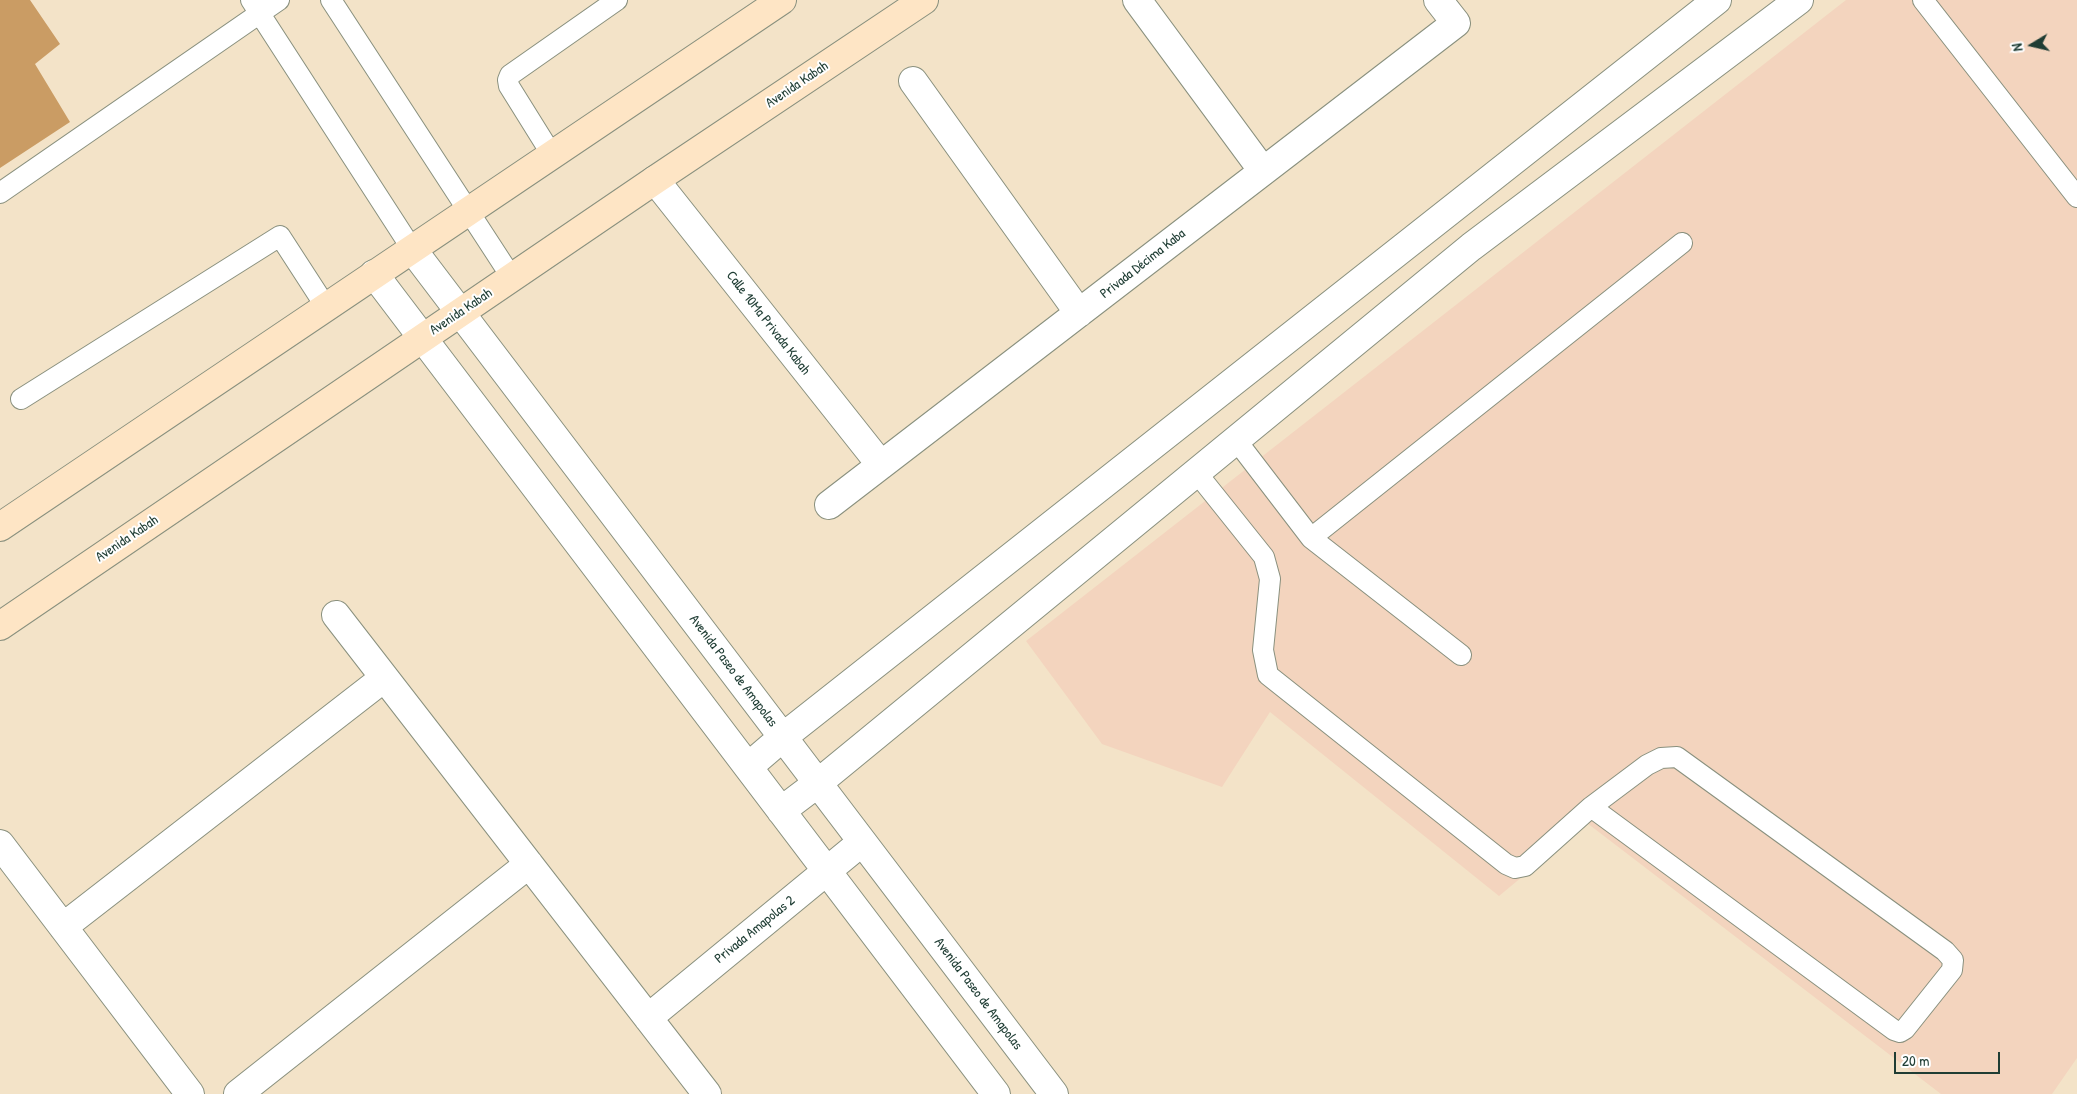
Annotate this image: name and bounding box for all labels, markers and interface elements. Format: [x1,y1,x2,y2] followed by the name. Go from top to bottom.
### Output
[2007,20,2057,70] north arrow
[2007,42,2027,53] text: N
[763,58,831,112] street label: Avenida Kabah
[1097,225,1189,303] street label: Privada Décima Kaba
[722,268,814,378] street label: Calle 10Ma Privada Kabah
[427,285,495,339] street label: Avenida Kabah
[93,512,161,566] street label: Avenida Kabah
[685,612,781,730] street label: Avenida Paseo de Amapolas
[711,893,799,967] street label: Privada Amapolas 2
[930,935,1026,1053] street label: Avenida Paseo de Amapolas
[1897,1042,2003,1074] scale bar
[1902,1050,1929,1071] text: 20 m

